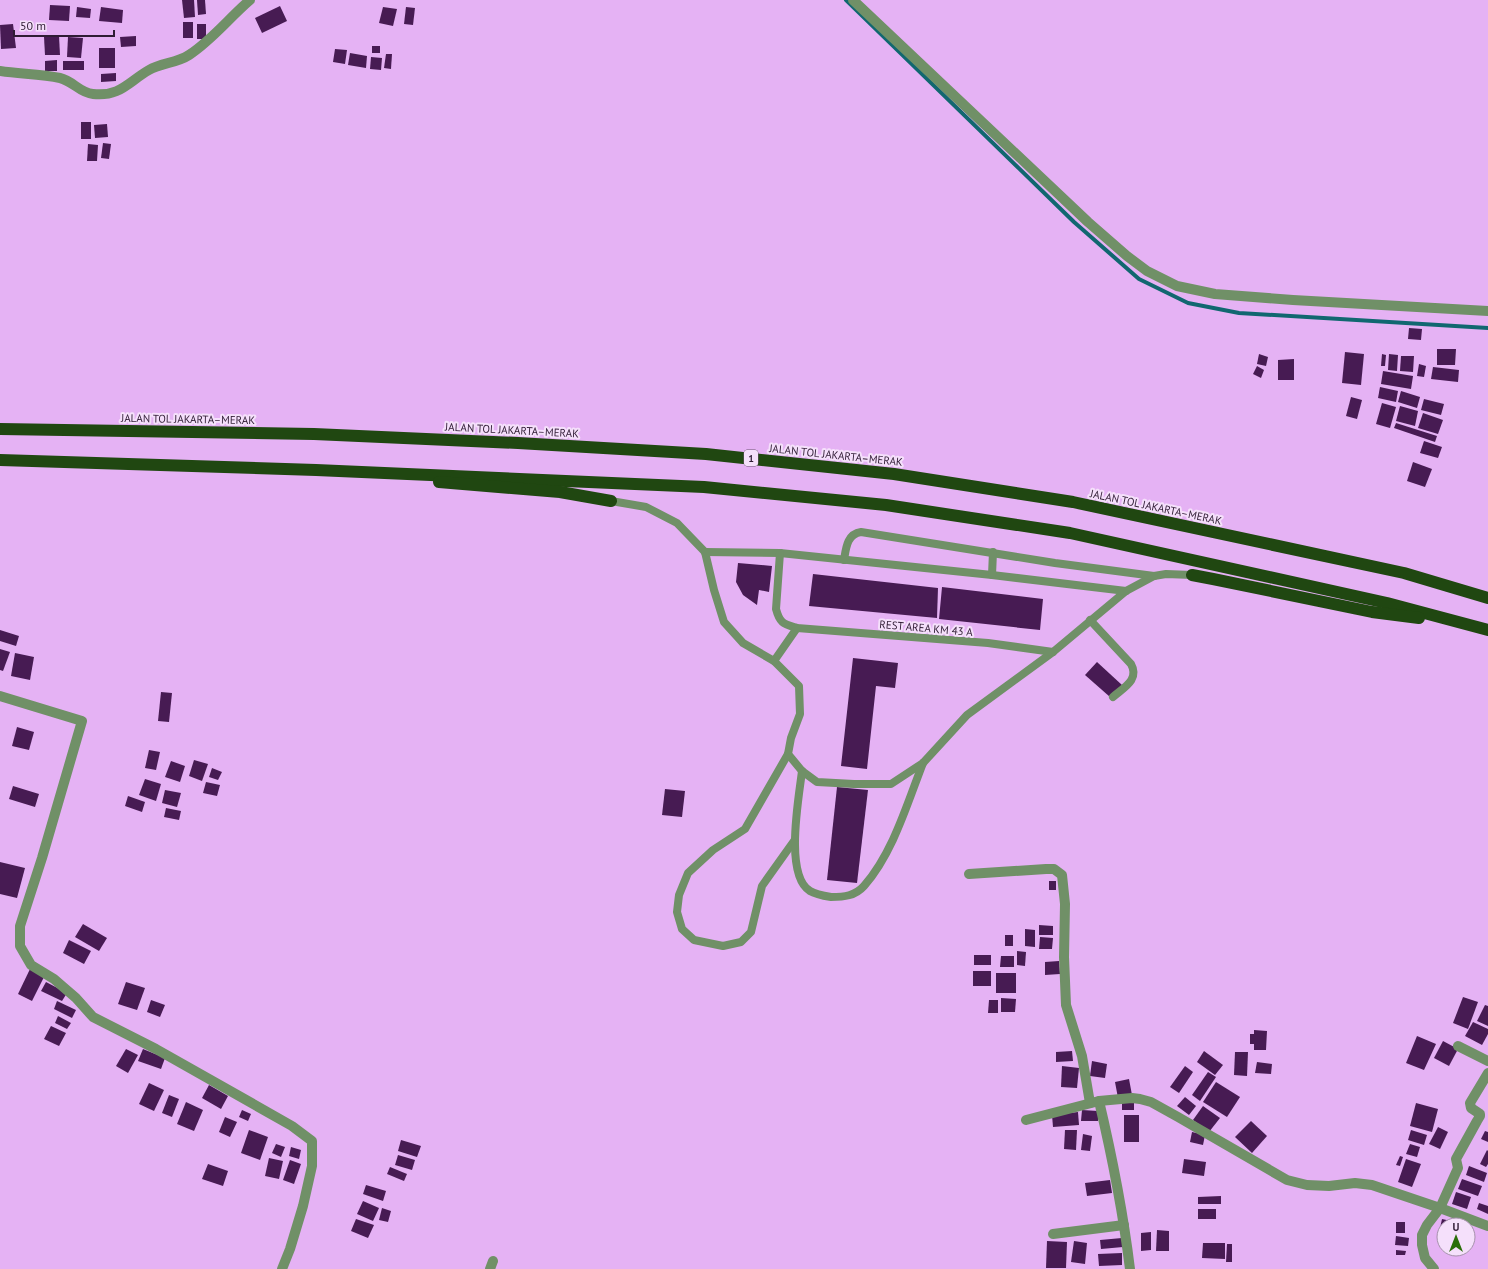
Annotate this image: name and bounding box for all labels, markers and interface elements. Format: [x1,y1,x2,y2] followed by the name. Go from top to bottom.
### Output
[14,12,114,38] scale bar
[20,18,46,33] text: 50 m
[120,411,255,427] street label: JALAN TOL JAKARTA–MERAK
[444,419,580,441] street label: JALAN TOL JAKARTA–MERAK
[768,441,904,469] street label: JALAN TOL JAKARTA–MERAK
[744,450,758,466] road number: 1
[1088,486,1223,528] street label: JALAN TOL JAKARTA–MERAK
[879,617,974,639] street label: REST AREA KM 43 A
[1436,1217,1476,1257] north arrow
[1453,1220,1460,1234] text: U

